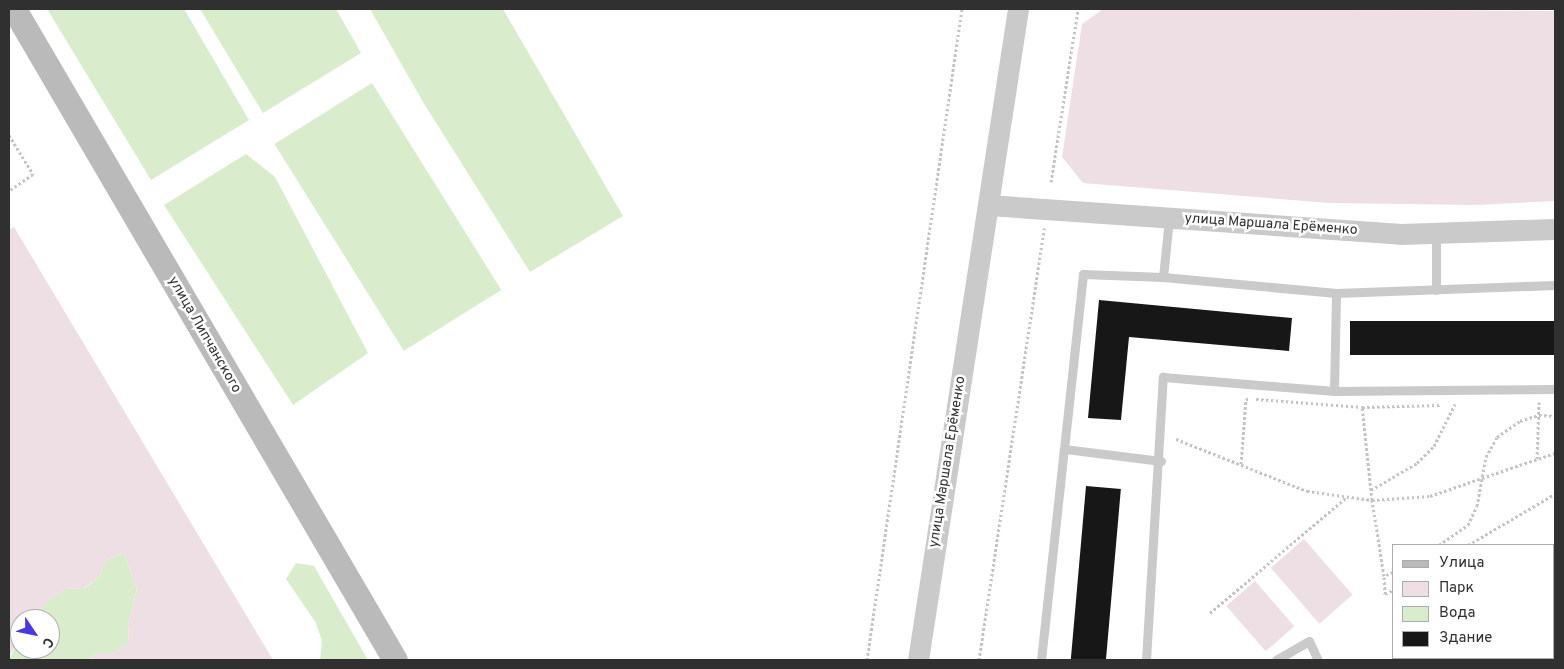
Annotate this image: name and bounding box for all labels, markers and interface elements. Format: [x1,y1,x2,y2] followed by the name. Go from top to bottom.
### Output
[1184,211,1358,239] street label: улица Маршала Ерёменко
[164,274,244,396] street label: улица Липчанского
[926,375,970,549] street label: улица Маршала Ерёменко
[1392,544,1554,659] legend
[1439,554,1484,573] text: Улица
[1439,579,1474,598] text: Парк
[1439,604,1475,623] text: Вода
[10,609,60,659] north arrow
[1439,629,1492,648] text: Здание
[37,634,57,651] text: С

